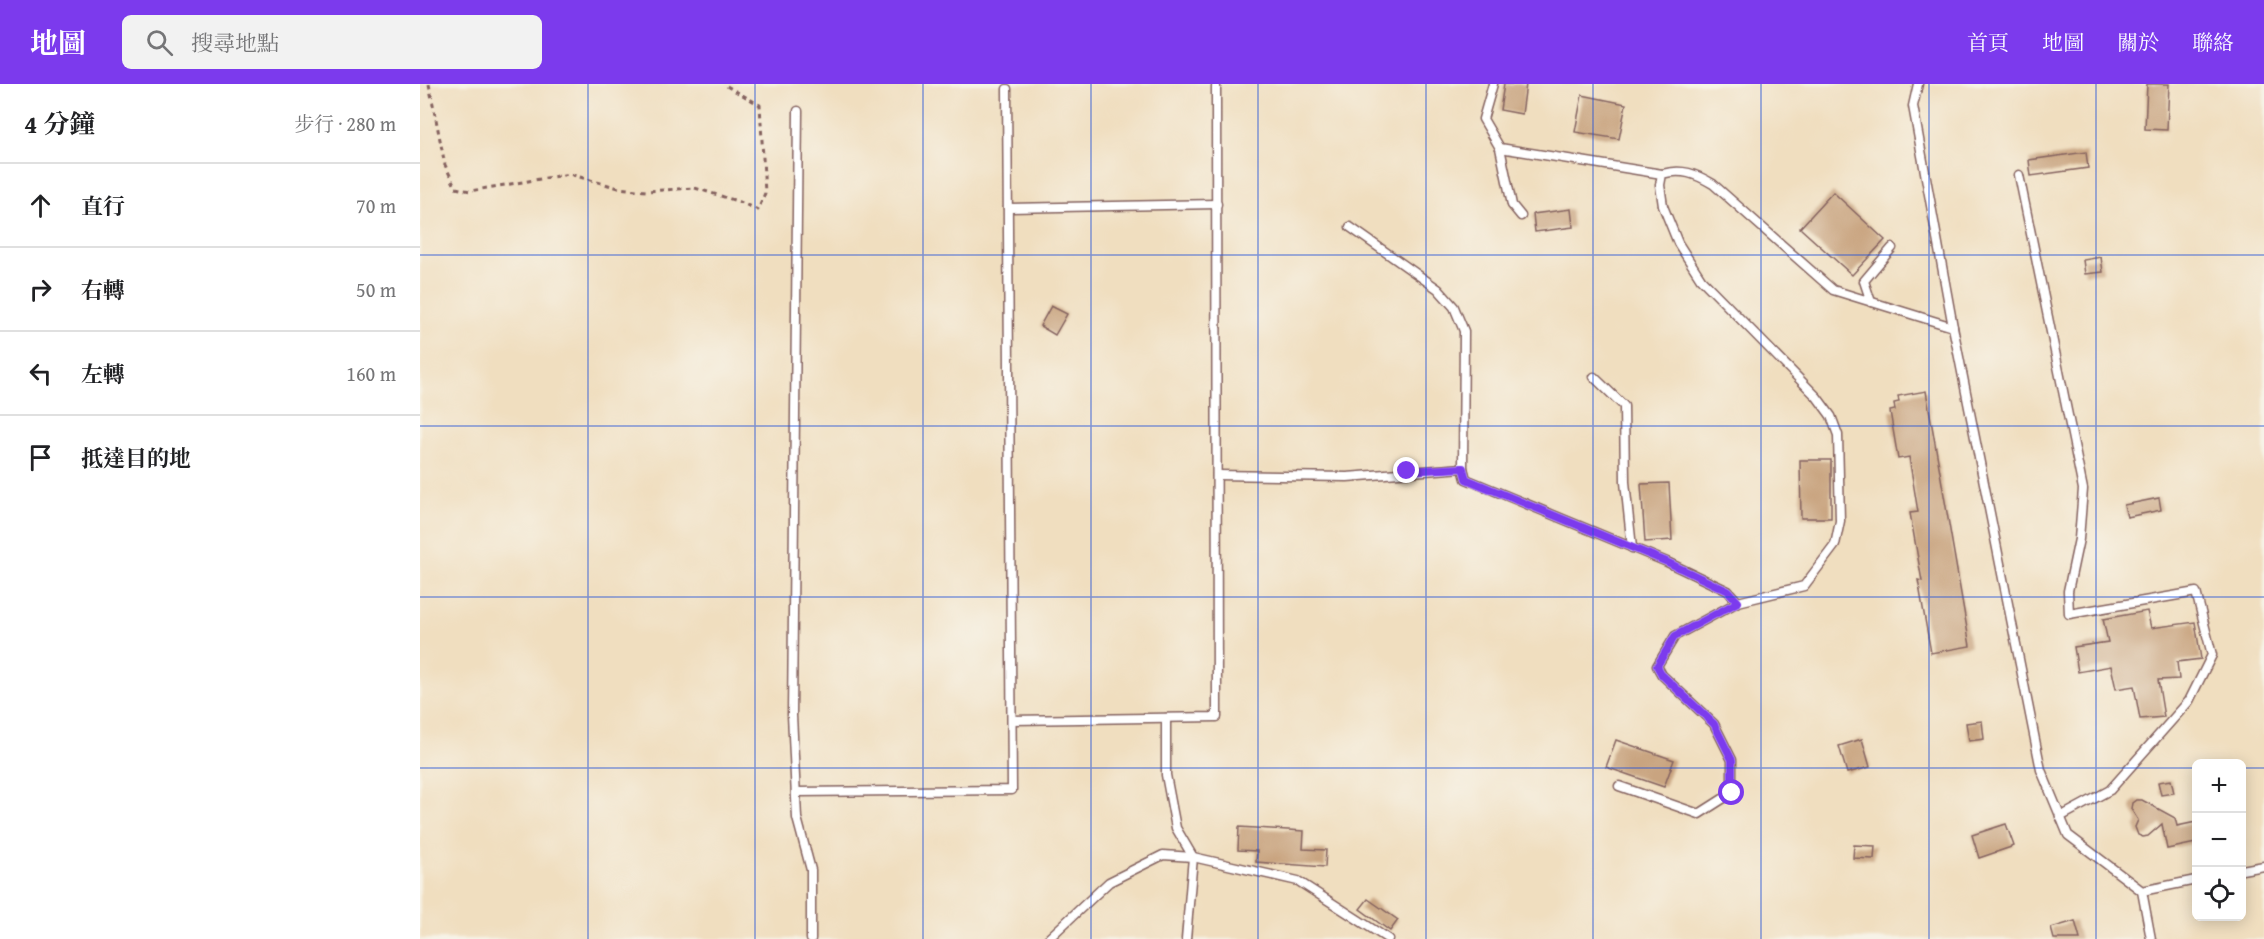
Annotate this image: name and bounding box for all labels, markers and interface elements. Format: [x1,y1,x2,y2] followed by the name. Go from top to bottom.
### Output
[122,15,542,69] search box
[30,22,86,63] text: 地圖
[143,26,176,59] icon: search
[191,27,279,59] text: 搜尋地點
[1967,27,2009,58] text: 首頁
[2042,27,2084,58] text: 地圖
[2117,27,2159,58] text: 關於
[2192,27,2234,58] text: 聯絡
[24,104,95,143] text: 4 分鐘
[294,109,396,138] text: 步行 · 280 m
[24,189,57,222] icon: ahead
[81,190,125,222] text: 直行
[356,191,396,220] text: 70 m
[24,273,57,306] icon: right
[81,274,125,306] text: 右轉
[356,275,396,304] text: 50 m
[24,357,57,390] icon: left
[81,358,125,390] text: 左轉
[346,359,396,388] text: 160 m
[24,441,57,474] icon: arrive
[81,442,191,474] text: 抵達目的地
[1393,457,1419,483] route end
[2192,759,2246,921] map controls
[2192,759,2246,813] button: +
[1718,779,1744,805] route start
[2192,813,2246,867] button: −
[2192,867,2246,921] button: locate

